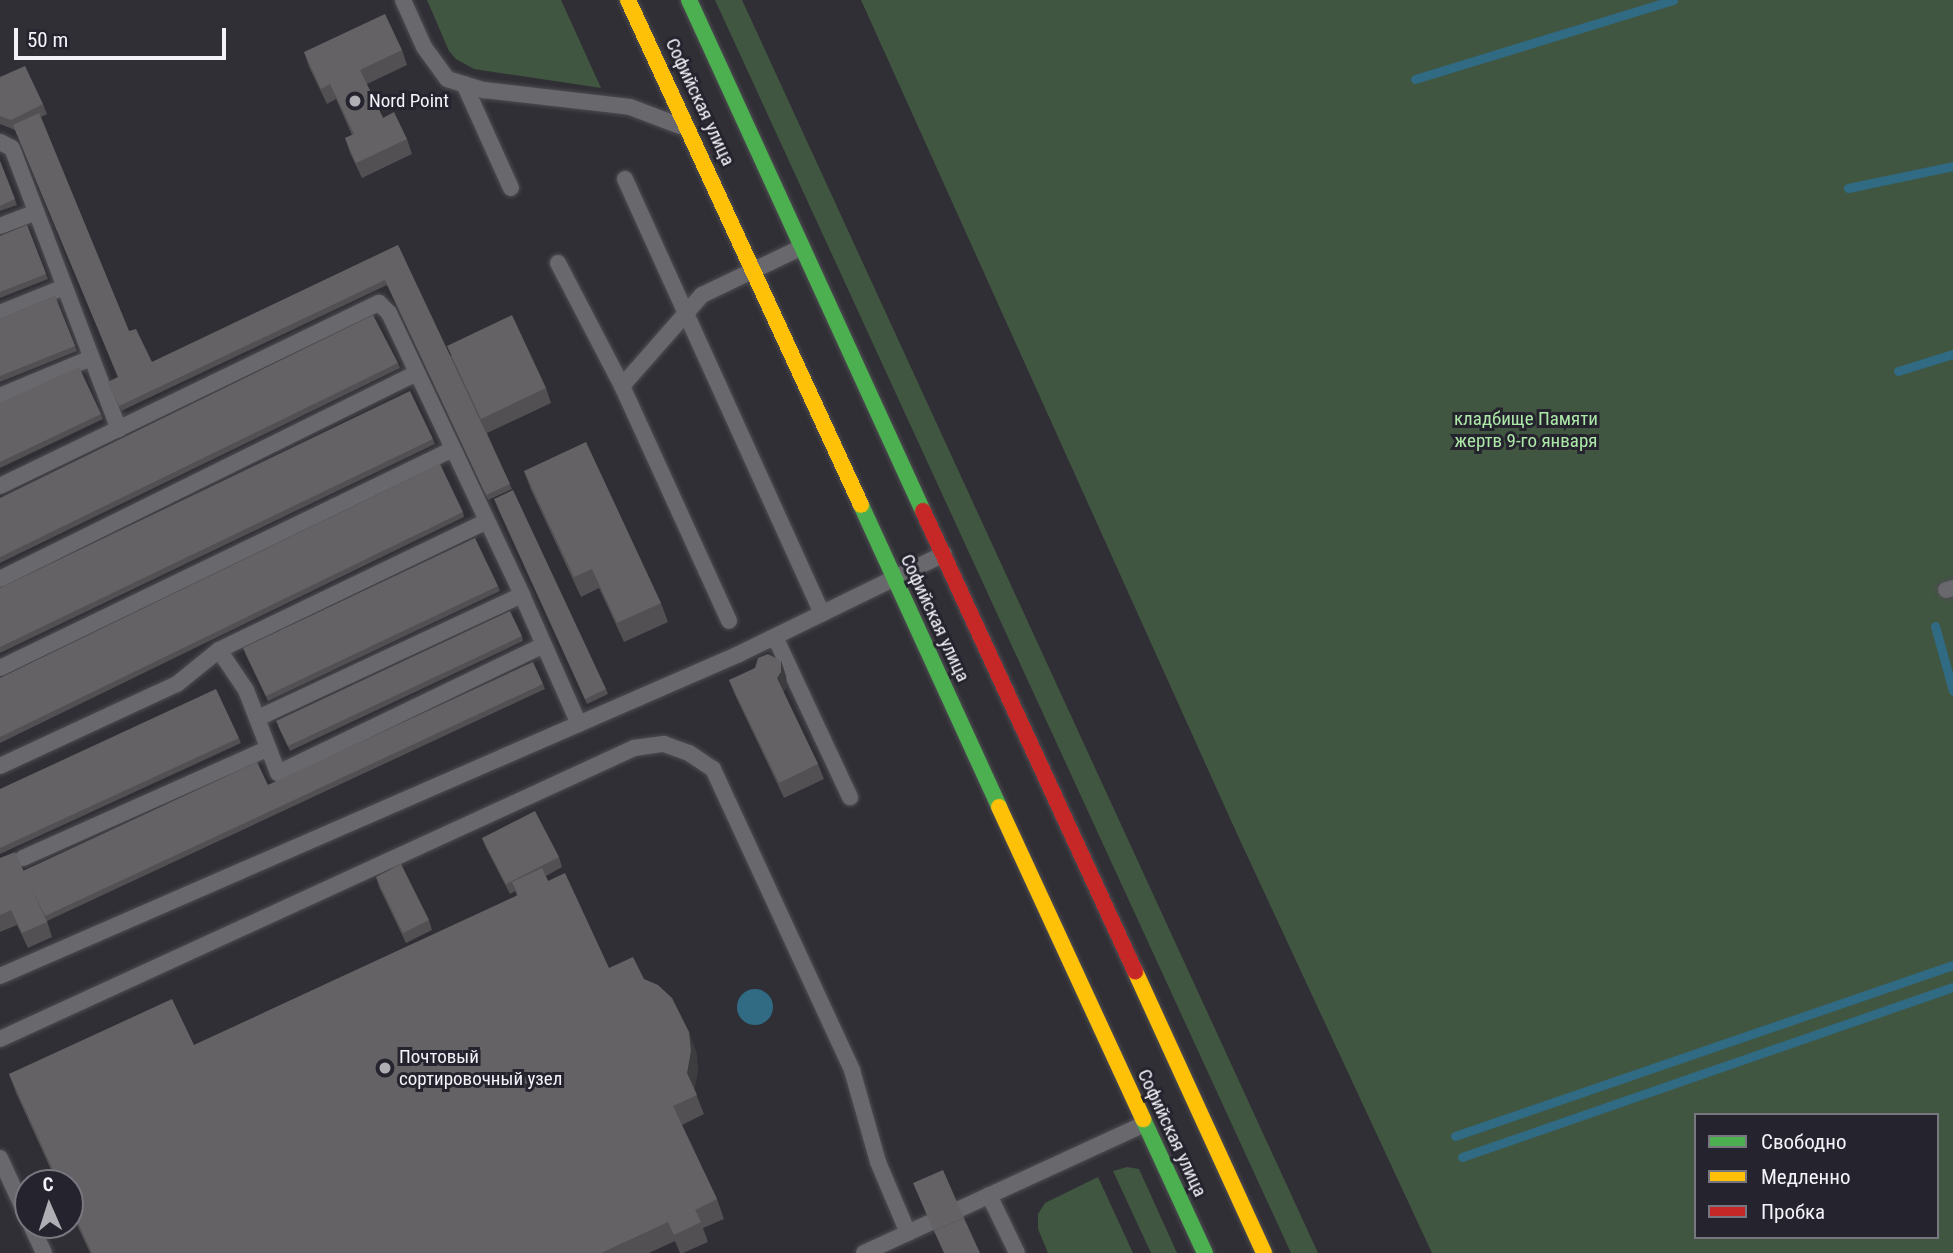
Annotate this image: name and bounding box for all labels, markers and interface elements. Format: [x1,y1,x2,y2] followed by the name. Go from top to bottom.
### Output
[18,14,229,58] scale bar
[27,28,68,52] text: 50 m
[660,35,740,169] street label: Софийская улица
[369,90,449,112] place label: Nord Point
[347,93,363,109] marker: Nord Point
[1454,408,1598,452] park label: кладбище Памяти жертв 9-го января
[895,551,975,685] street label: Софийская улица
[399,1046,562,1090] place label: Почтовый сортировочный узел
[377,1060,393,1076] marker: Почтовый сортировочный узел
[1132,1066,1212,1200] street label: Софийская улица
[1694,1113,1939,1239] legend
[1761,1130,1847,1154] text: Свободно
[1761,1165,1850,1189] text: Медленно
[14,1169,84,1239] north arrow
[42,1173,54,1196] text: С
[1761,1200,1825,1224] text: Пробка

